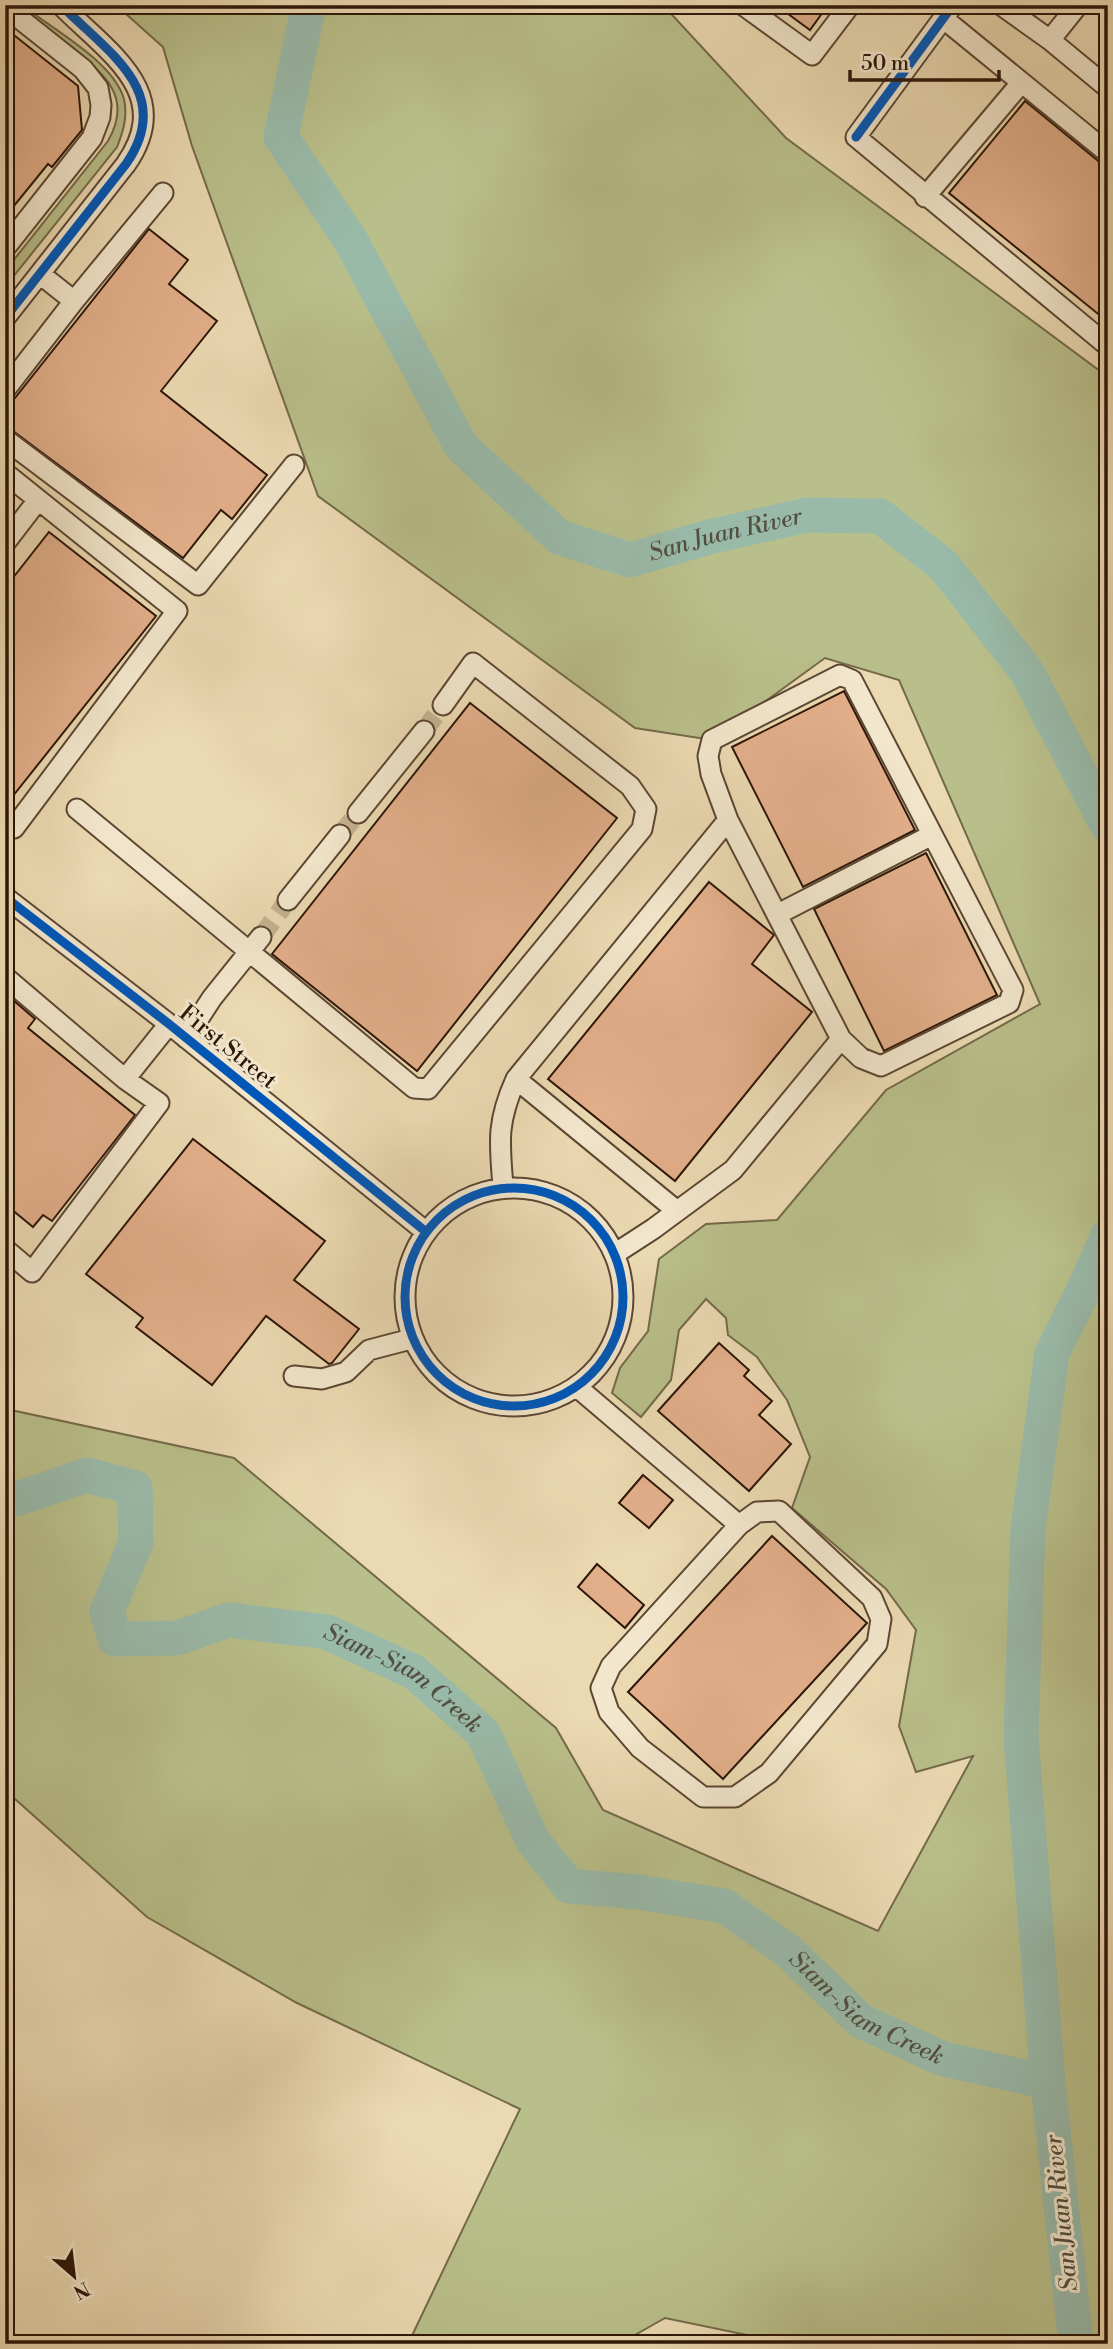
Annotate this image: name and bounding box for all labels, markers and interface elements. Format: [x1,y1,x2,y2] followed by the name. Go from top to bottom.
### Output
[850,38,999,82] scale bar
[861,51,909,77] text: 50 m
[645,501,806,569] water label: San Juan River
[173,999,283,1095] street label: First Street
[319,1617,488,1740] water label: Siam-Siam Creek
[782,1945,948,2072] water label: Siam-Siam Creek
[1039,2132,1085,2293] water label: San Juan River
[38,2240,108,2310] north arrow
[69,2276,94,2304] text: N

